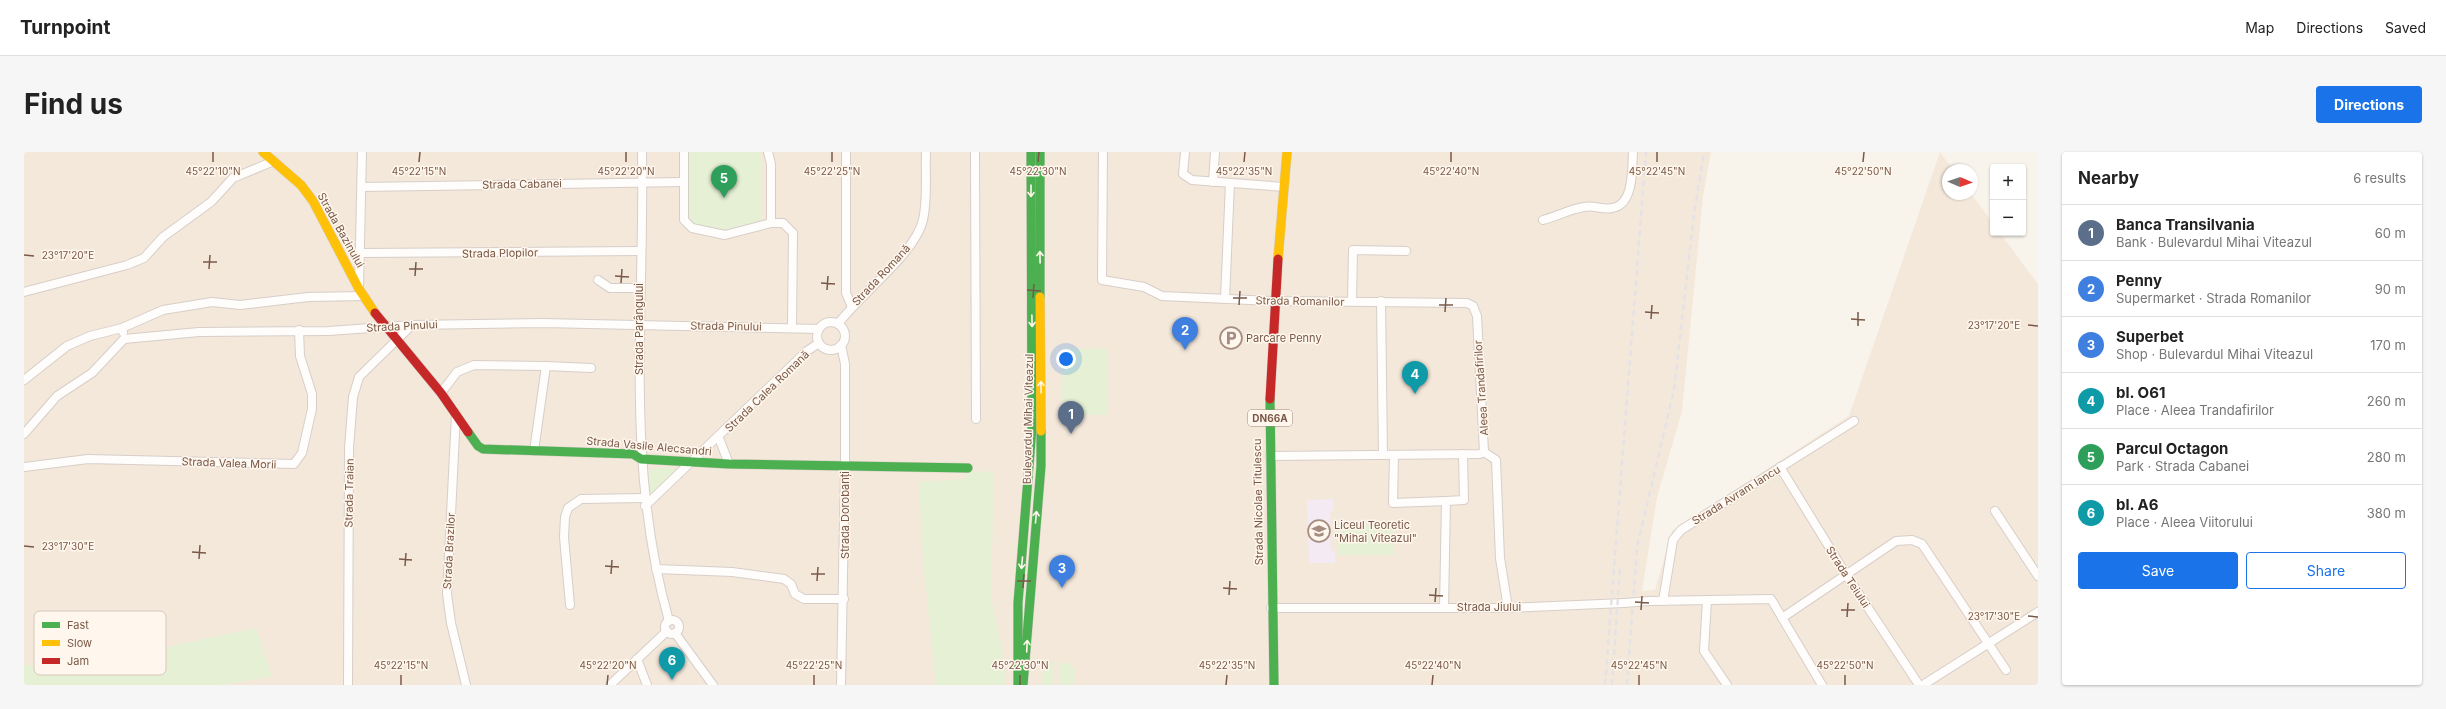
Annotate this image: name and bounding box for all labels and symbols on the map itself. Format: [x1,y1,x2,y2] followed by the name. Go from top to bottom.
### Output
[1942,164,1978,200] north arrow
[186,165,240,177] text: 45°22'10"N
[392,165,446,177] text: 45°22'15"N
[598,165,654,177] text: 45°22'20"N
[711,165,737,198] pin: 5
[804,165,860,177] text: 45°22'25"N
[1010,165,1066,177] text: 45°22'30"N
[1216,165,1272,177] text: 45°22'35"N
[1423,165,1479,177] text: 45°22'40"N
[1629,165,1685,177] text: 45°22'45"N
[1835,165,1891,177] text: 45°22'50"N
[482,176,562,192] street label: Strada Cabanei
[1027,184,1035,197] one-way arrow
[315,190,367,270] street label: Strada Bazinului
[849,241,913,309] street label: Strada Romană
[462,245,538,261] street label: Strada Plopilor
[42,249,94,261] text: 23°17'20"E
[1036,251,1044,264] one-way arrow
[632,283,646,375] street label: Strada Parângului
[1255,293,1345,309] street label: Strada Romanilor
[1028,314,1036,327] one-way arrow
[366,317,438,335] street label: Strada Pinului
[1172,317,1198,350] pin: 2
[690,318,762,334] street label: Strada Pinului
[1968,319,2020,331] text: 23°17'20"E
[1218,325,1244,351] parking icon: Parcare Penny
[1246,331,1322,345] place label: Parcare Penny
[1471,340,1491,436] street label: Aleea Trandafirilor
[722,347,812,435] street label: Strada Calea Romană
[1056,349,1076,369] your location
[1020,354,1036,484] street label: Bulevardul Mihai Viteazul
[1402,361,1428,394] pin: 4
[1038,381,1045,394] one-way arrow
[1058,401,1084,434] pin: 1
[1248,410,1292,426] road number: DN66A
[586,434,712,458] street label: Strada Vasile Alecsandri
[1250,439,1266,565] street label: Strada Nicolae Titulescu
[181,454,277,472] street label: Strada Valea Morii
[341,458,357,528] street label: Strada Traian
[1689,462,1783,528] street label: Strada Avram Iancu
[838,471,852,559] street label: Strada Dorobanți
[1033,511,1040,524] one-way arrow
[440,512,458,590] street label: Strada Brazilor
[1306,518,1332,544] school or university icon: Liceul Teoretic "Mihai Viteazul"
[1334,518,1417,545] place label: Liceul Teoretic "Mihai Viteazul"
[42,540,94,552] text: 23°17'30"E
[1823,544,1873,610] street label: Strada Teiului
[1049,555,1075,588] pin: 3
[1019,556,1026,569] one-way arrow
[1457,600,1521,614] street label: Strada Jiului
[1968,610,2020,622] text: 23°17'30"E
[34,611,166,675] legend
[67,618,89,632] text: Fast
[67,636,92,650] text: Slow
[1023,640,1031,653] one-way arrow
[659,647,685,680] pin: 6
[67,654,89,668] text: Jam
[374,659,428,671] text: 45°22'15"N
[580,659,636,671] text: 45°22'20"N
[786,659,842,671] text: 45°22'25"N
[992,659,1048,671] text: 45°22'30"N
[1199,659,1255,671] text: 45°22'35"N
[1405,659,1461,671] text: 45°22'40"N
[1611,659,1667,671] text: 45°22'45"N
[1817,659,1873,671] text: 45°22'50"N

